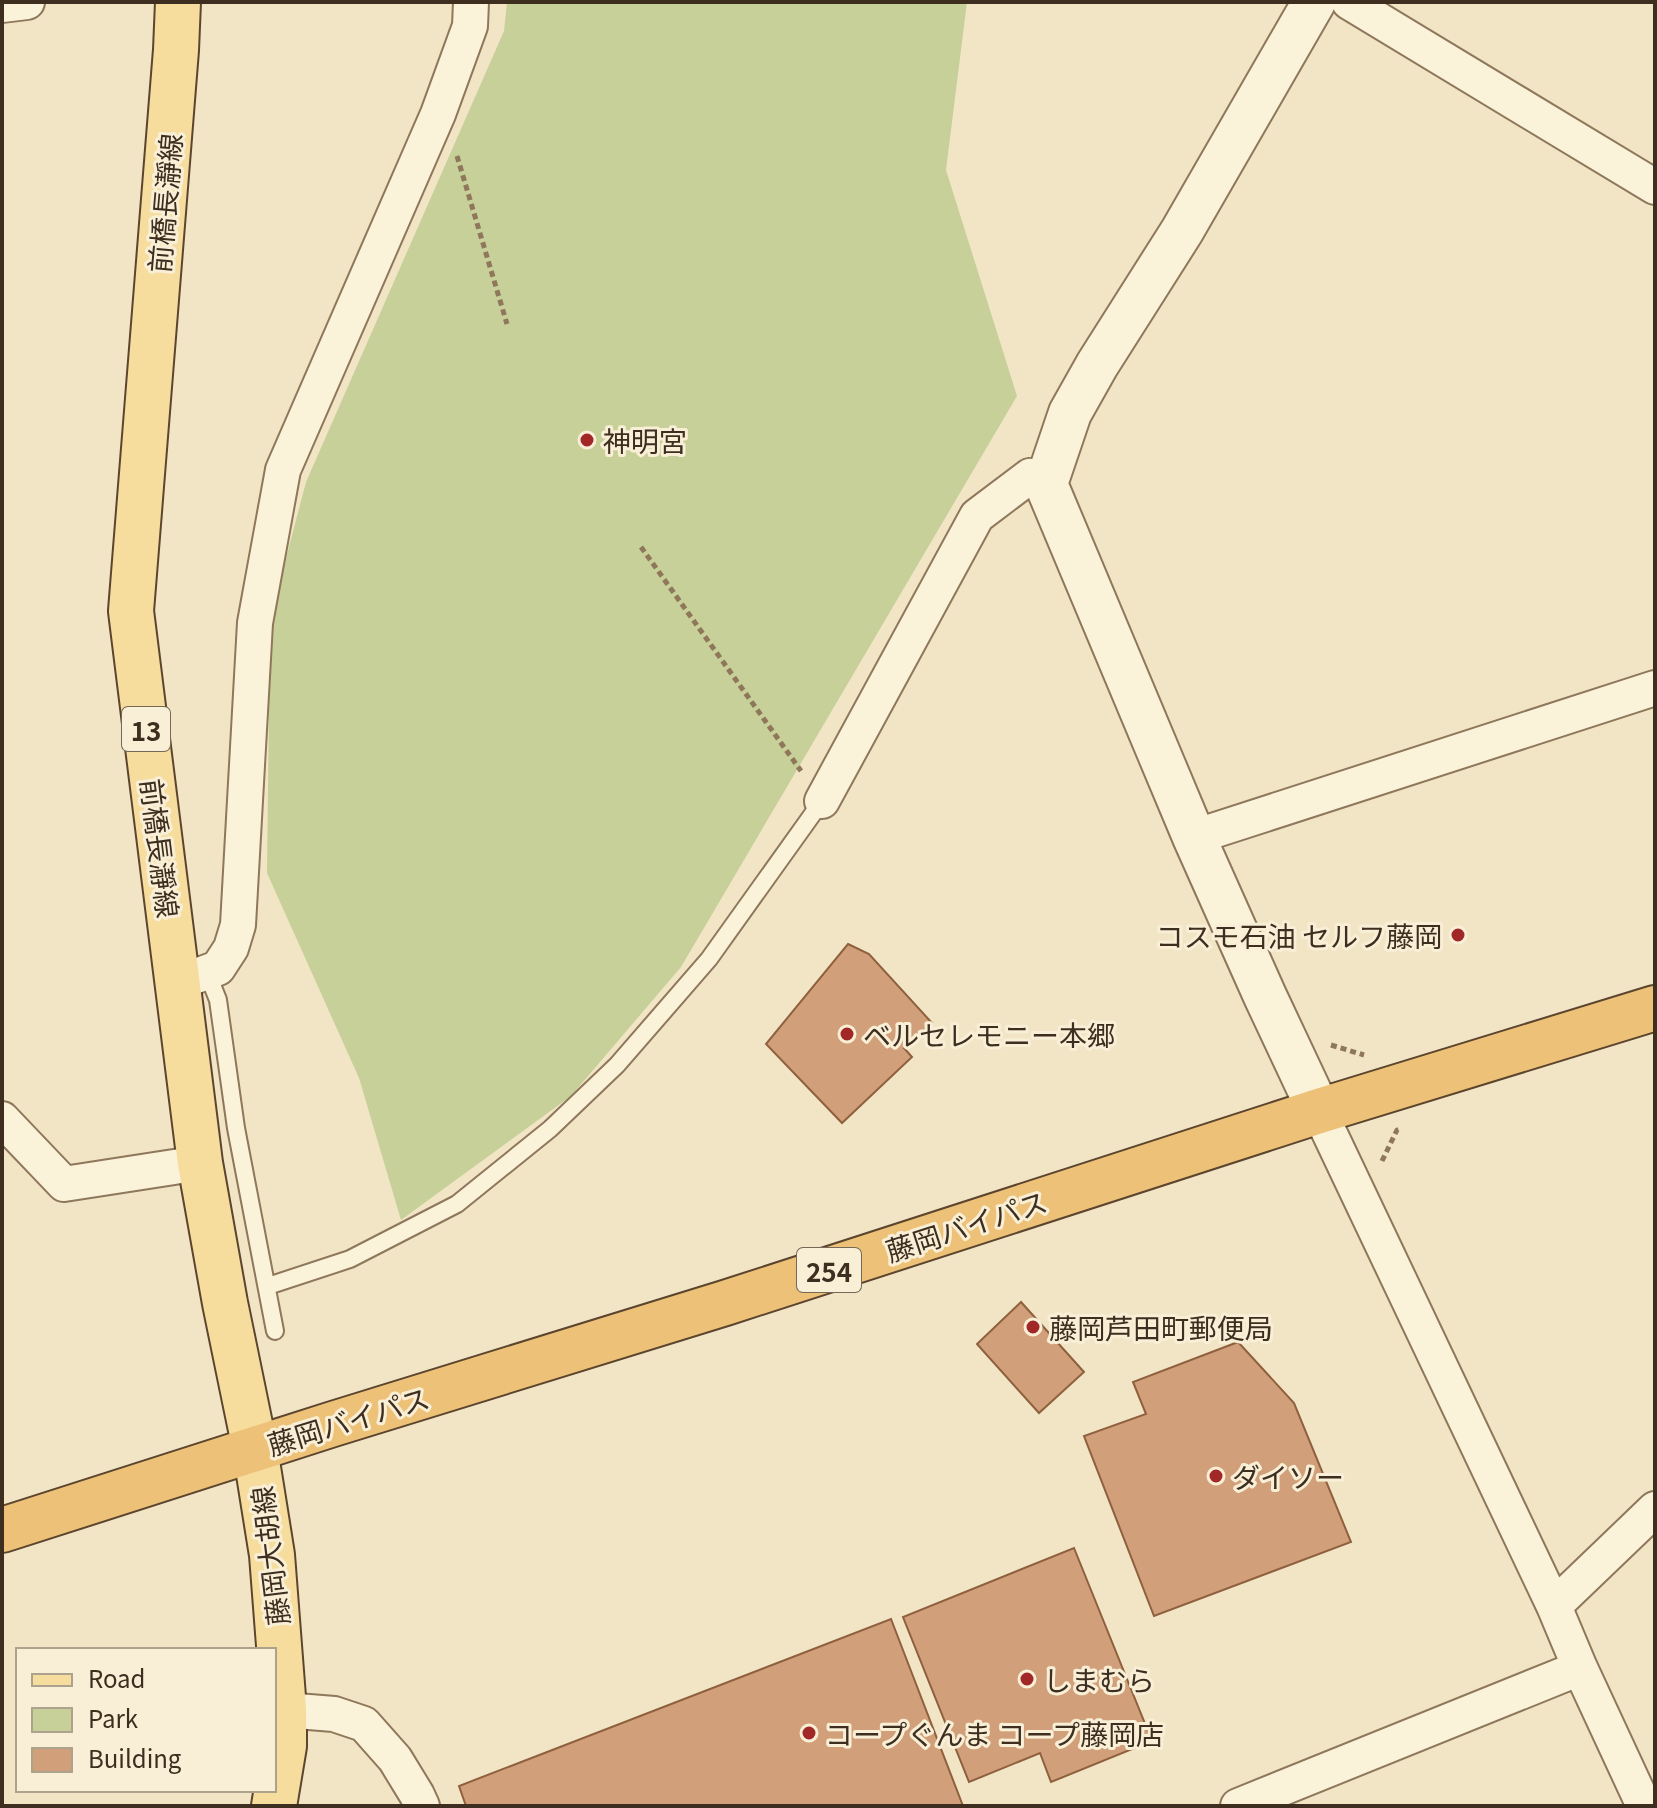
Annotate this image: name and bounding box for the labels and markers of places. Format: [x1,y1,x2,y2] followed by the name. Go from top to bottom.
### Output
[603,420,687,460] place label: 神明宮
[578,431,596,449] marker: 神明宮
[1156,915,1442,955] place label: コスモ石油 セルフ藤岡
[1449,926,1467,944] marker: コスモ石油 セルフ藤岡
[863,1014,1115,1054] place label: ベルセレモニー本郷
[838,1025,856,1043] marker: ベルセレモニー本郷
[1049,1307,1273,1347] place label: 藤岡芦田町郵便局
[1024,1318,1042,1336] marker: 藤岡芦田町郵便局
[1232,1456,1344,1496] place label: ダイソー
[1207,1467,1225,1485] marker: ダイソー
[1043,1659,1155,1699] place label: しまむら
[1018,1670,1036,1688] marker: しまむら
[825,1713,1164,1753] place label: コープぐんま コープ藤岡店
[800,1724,818,1742] marker: コープぐんま コープ藤岡店

